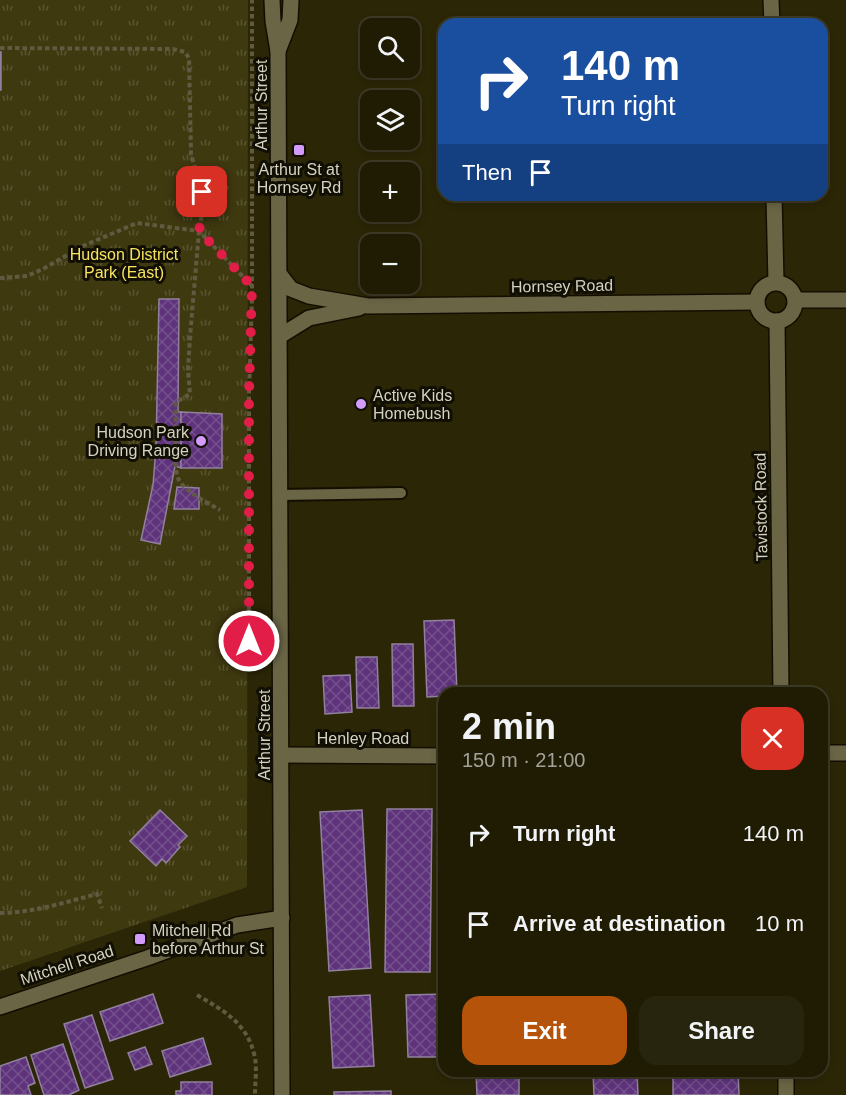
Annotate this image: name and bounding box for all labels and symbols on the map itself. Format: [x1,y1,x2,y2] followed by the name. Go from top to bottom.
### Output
[253,59,270,150] street label: Arthur Street
[292,143,306,157] marker: Arthur St at Hornsey Rd
[257,161,341,196] place label: Arthur St at Hornsey Rd
[176,166,227,217] pin
[70,246,179,281] park label: Hudson District Park (East)
[511,277,613,295] street label: Hornsey Road
[373,387,452,422] place label: Active Kids Homebush
[354,397,368,411] marker: Active Kids Homebush
[88,424,190,459] place label: Hudson Park Driving Range
[194,434,208,448] marker: Hudson Park Driving Range
[752,453,770,561] street label: Tavistock Road
[217,609,281,673] position arrow
[256,689,273,780] street label: Arthur Street
[317,730,409,747] street label: Henley Road
[152,922,265,957] place label: Mitchell Rd before Arthur St
[133,932,147,946] marker: Mitchell Rd before Arthur St
[18,942,116,988] street label: Mitchell Road

